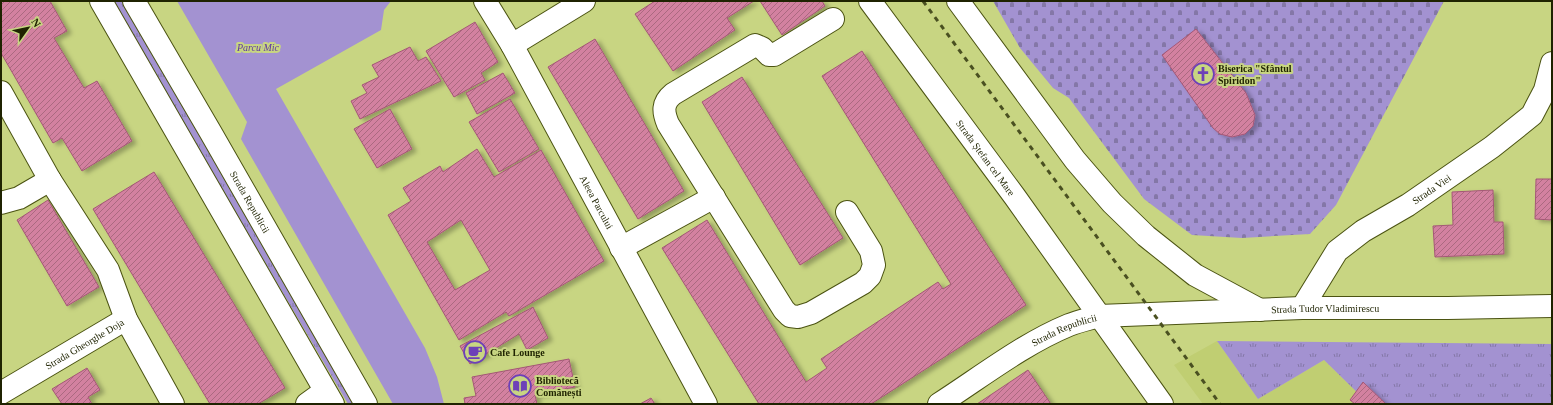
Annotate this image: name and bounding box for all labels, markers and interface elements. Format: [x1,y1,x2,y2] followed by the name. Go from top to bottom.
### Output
[8,8,48,48] north arrow
[29,16,44,29] text: N
[236,42,280,53] park label: Parcu Mic
[1190,61,1216,87] church icon: Biserica "Sfântul Spiridon"
[1218,63,1292,86] place label: Biserica "Sfântul Spiridon"
[954,118,1018,199] street label: Strada Ștefan cel Mare
[228,169,272,235] street label: Strada Republicii
[1410,172,1453,206] street label: Strada Viei
[577,173,615,231] street label: Aleea Parcului
[1271,303,1379,315] street label: Strada Tudor Vladimirescu
[1030,312,1098,349] street label: Strada Republicii
[43,316,126,372] street label: Strada Gheorghe Doja
[462,339,488,365] cafe icon: Cafe Lounge
[490,347,545,358] place label: Cafe Lounge
[507,373,533,399] library icon: Bibliotecă Comănești
[536,375,582,399] place label: Bibliotecă Comănești

